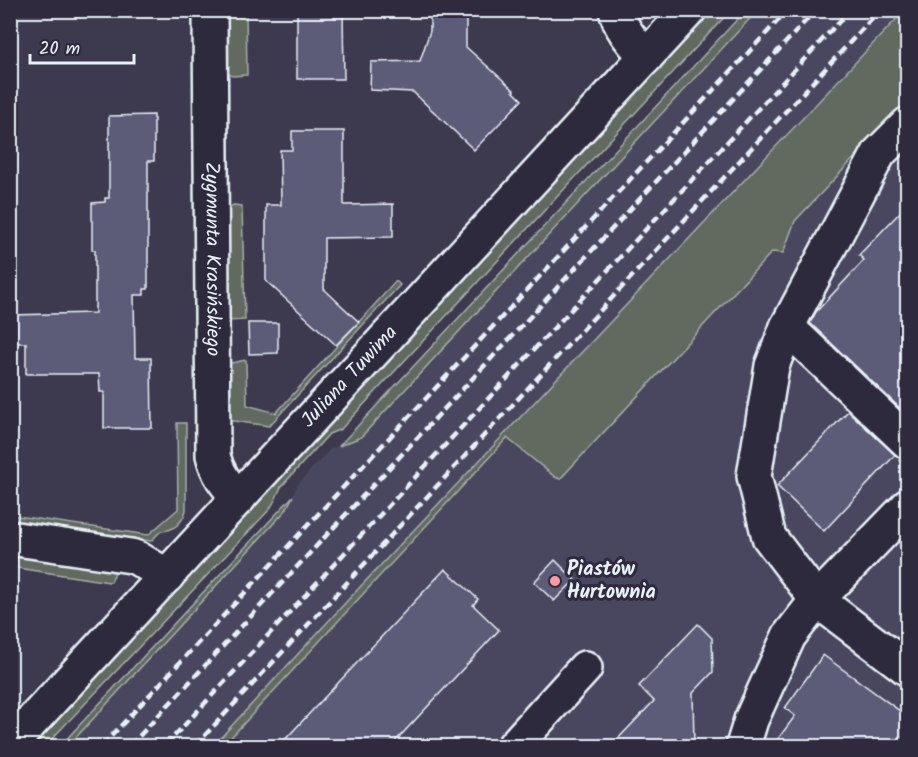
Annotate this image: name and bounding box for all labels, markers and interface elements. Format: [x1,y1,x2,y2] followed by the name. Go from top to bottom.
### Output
[30,27,134,65] scale bar
[39,35,80,64] text: 20 m
[195,162,228,356] street label: Zygmunta Krasińskiego
[294,318,406,436] street label: Juliana Tuwima
[567,554,656,609] place label: Piastów Hurtownia
[548,574,562,588] marker: Piastów Hurtownia

